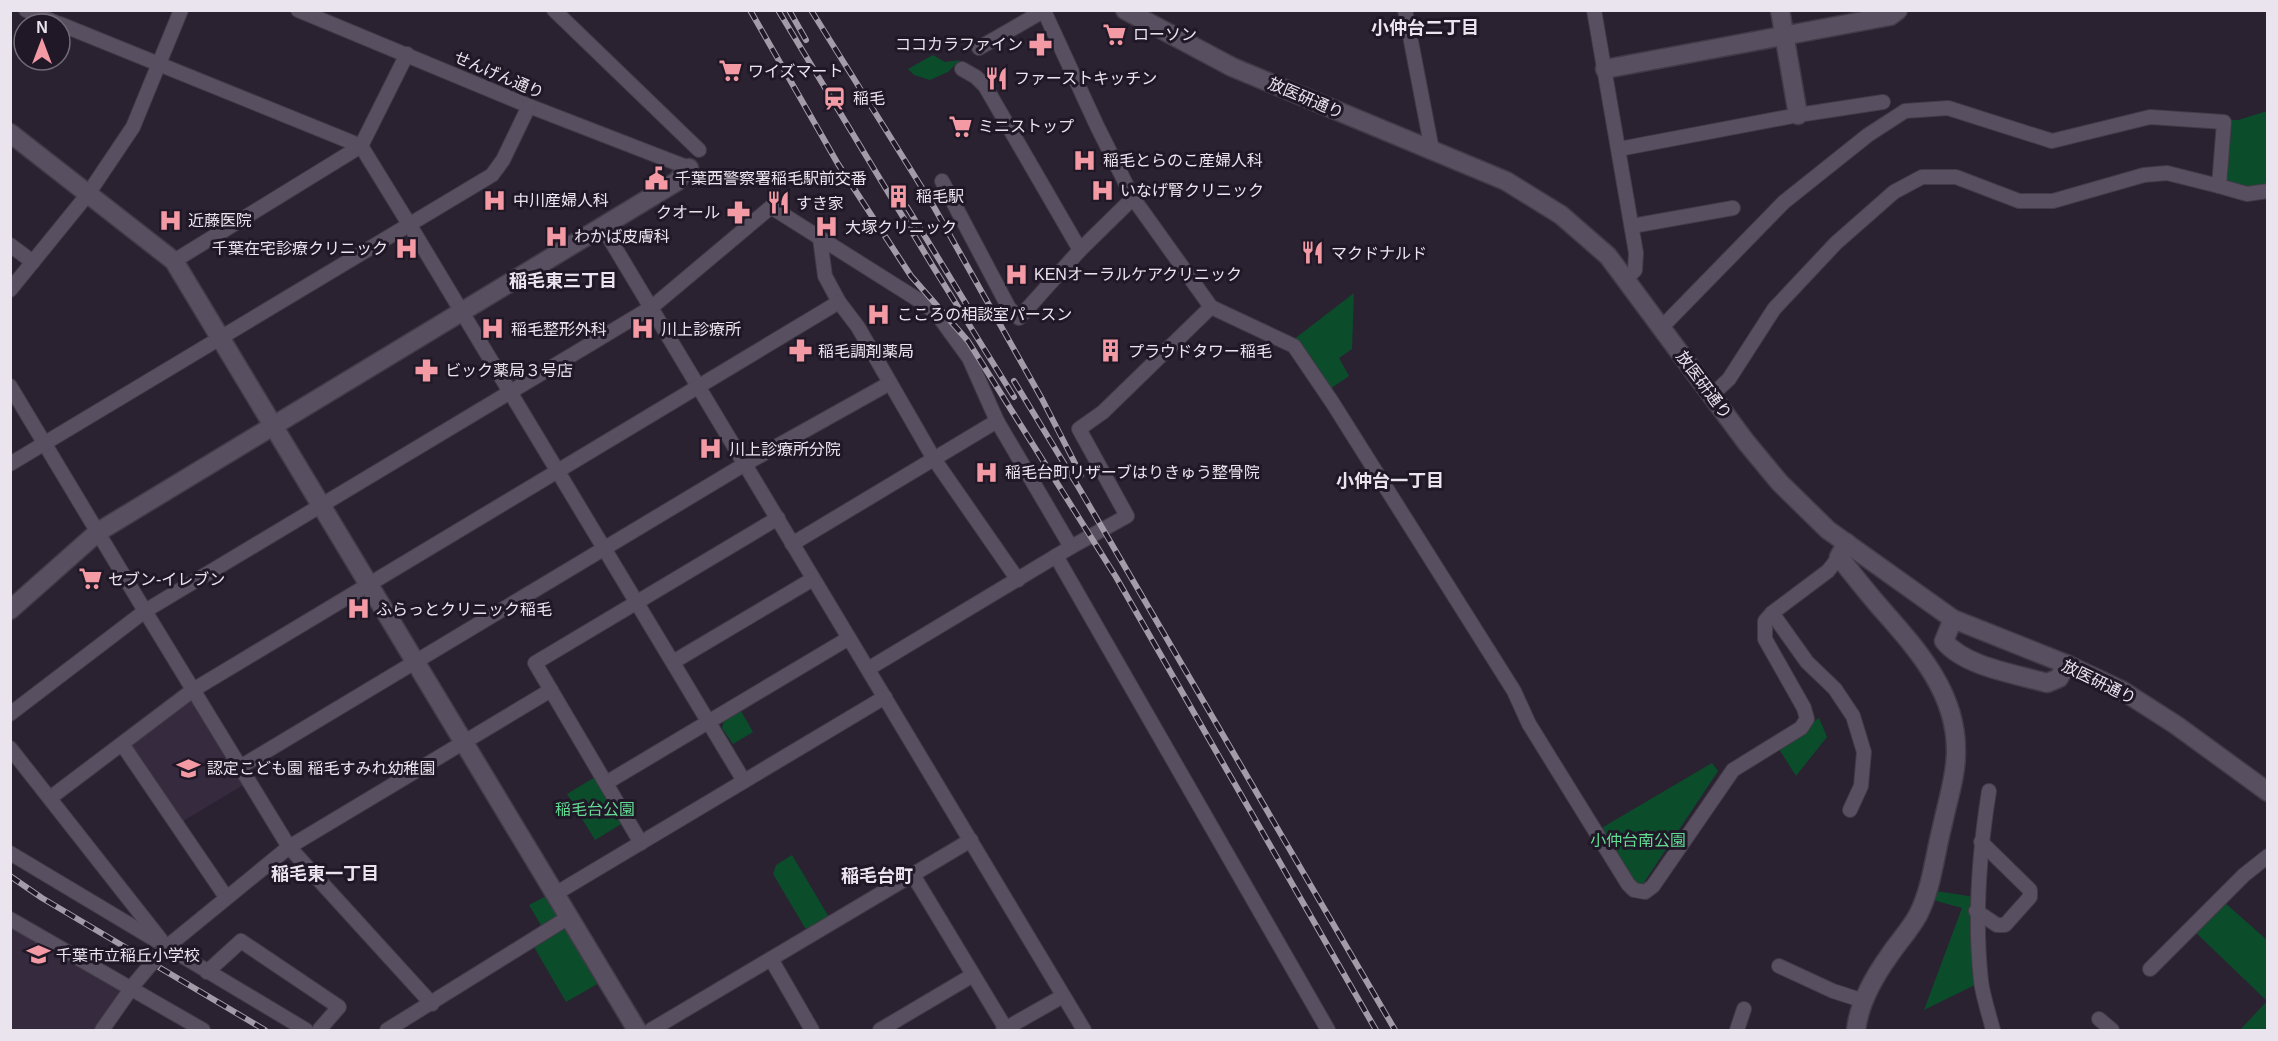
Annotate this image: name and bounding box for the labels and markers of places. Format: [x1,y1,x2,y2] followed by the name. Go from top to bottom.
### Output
[1102,21,1128,47] supermarket icon: ローソン
[1133,26,1197,43] place label: ローソン
[1028,31,1054,57] pharmacy icon: ココカラファイン
[895,36,1023,53] place label: ココカラファイン
[717,58,743,84] supermarket icon: ワイズマート
[748,63,844,80] place label: ワイズマート
[983,65,1009,91] restaurant icon: ファーストキッチン
[1014,70,1157,87] place label: ファーストキッチン
[822,85,848,111] station icon: 稲毛
[853,90,885,107] place label: 稲毛
[947,113,973,139] supermarket icon: ミニストップ
[978,118,1074,135] place label: ミニストップ
[1072,147,1098,173] hospital icon: 稲毛とらのこ産婦人科
[1103,152,1263,169] place label: 稲毛とらのこ産婦人科
[644,165,670,191] public building icon: 千葉西警察署稲毛駅前交番
[675,170,867,187] place label: 千葉西警察署稲毛駅前交番
[1089,177,1115,203] hospital icon: いなげ腎クリニック
[1120,182,1264,199] place label: いなげ腎クリニック
[885,183,911,209] building icon: 稲毛駅
[482,187,508,213] hospital icon: 中川産婦人科
[916,188,964,205] place label: 稲毛駅
[765,190,791,216] restaurant icon: すき家
[513,192,609,209] place label: 中川産婦人科
[796,195,844,212] place label: すき家
[725,199,751,225] pharmacy icon: クオール
[656,204,720,221] place label: クオール
[157,207,183,233] hospital icon: 近藤医院
[188,212,252,229] place label: 近藤医院
[814,214,840,240] hospital icon: 大塚クリニック
[845,219,957,236] place label: 大塚クリニック
[543,223,569,249] hospital icon: わかば皮膚科
[574,228,670,245] place label: わかば皮膚科
[393,235,419,261] hospital icon: 千葉在宅診療クリニック
[212,240,388,257] place label: 千葉在宅診療クリニック
[1300,240,1326,266] restaurant icon: マクドナルド
[1331,245,1427,262] place label: マクドナルド
[1003,261,1029,287] hospital icon: KENオーラルケアクリニック
[1034,266,1242,283] place label: KENオーラルケアクリニック
[866,301,892,327] hospital icon: こころの相談室パースン
[897,306,1072,323] place label: こころの相談室パースン
[480,316,506,342] hospital icon: 稲毛整形外科
[630,316,656,342] hospital icon: 川上診療所
[511,321,607,338] place label: 稲毛整形外科
[661,321,741,338] place label: 川上診療所
[787,338,813,364] pharmacy icon: 稲毛調剤薬局
[1097,338,1123,364] building icon: プラウドタワー稲毛
[818,343,914,360] place label: 稲毛調剤薬局
[1128,343,1272,360] place label: プラウドタワー稲毛
[414,357,440,383] pharmacy icon: ビック薬局３号店
[445,362,573,379] place label: ビック薬局３号店
[698,436,724,462] hospital icon: 川上診療所分院
[729,441,841,458] place label: 川上診療所分院
[974,459,1000,485] hospital icon: 稲毛台町リザーブはりきゅう整骨院
[1005,464,1260,481] place label: 稲毛台町リザーブはりきゅう整骨院
[77,566,103,592] supermarket icon: セブン-イレブン
[108,571,225,588] place label: セブン-イレブン
[345,596,371,622] hospital icon: ふらっとクリニック稲毛
[376,601,552,618] place label: ふらっとクリニック稲毛
[176,755,202,781] school or university icon: 認定こども園 稲毛すみれ幼稚園
[207,760,435,777] place label: 認定こども園 稲毛すみれ幼稚園
[25,942,51,968] school or university icon: 千葉市立稲丘小学校
[56,947,200,964] place label: 千葉市立稲丘小学校

